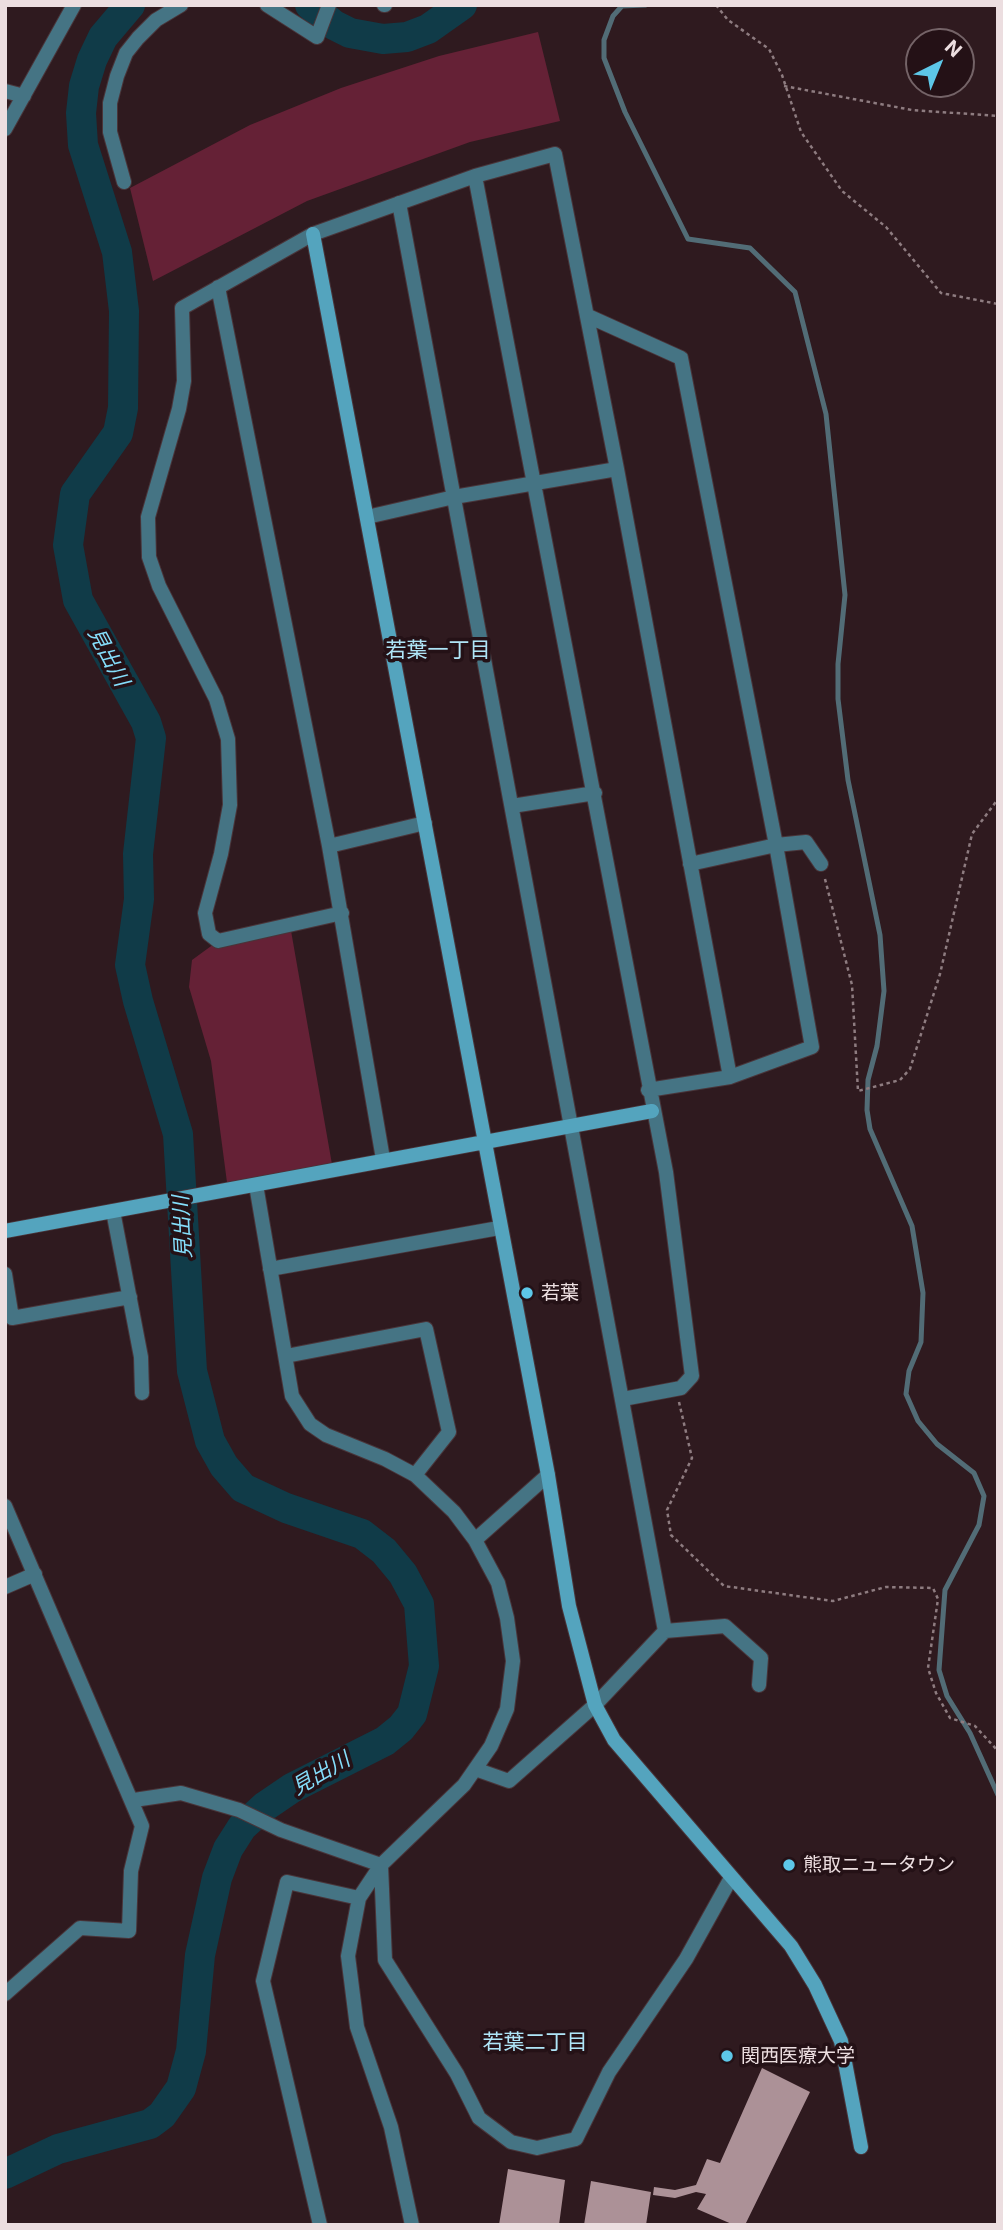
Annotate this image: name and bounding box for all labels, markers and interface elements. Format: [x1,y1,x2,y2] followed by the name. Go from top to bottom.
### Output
[905,28,975,98] north arrow
[940,35,966,62] text: N
[82,623,134,691] water label: 見出川
[386,638,490,664] district label: 若葉一丁目
[169,1195,197,1259] water label: 見出川
[541,1282,579,1304] place label: 若葉
[519,1285,535,1301] marker: 若葉
[287,1747,355,1801] water label: 見出川
[803,1854,955,1876] place label: 熊取ニュータウン
[781,1857,797,1873] marker: 熊取ニュータウン
[483,2030,587,2056] district label: 若葉二丁目
[741,2045,855,2067] place label: 関西医療大学
[719,2048,735,2064] marker: 関西医療大学

